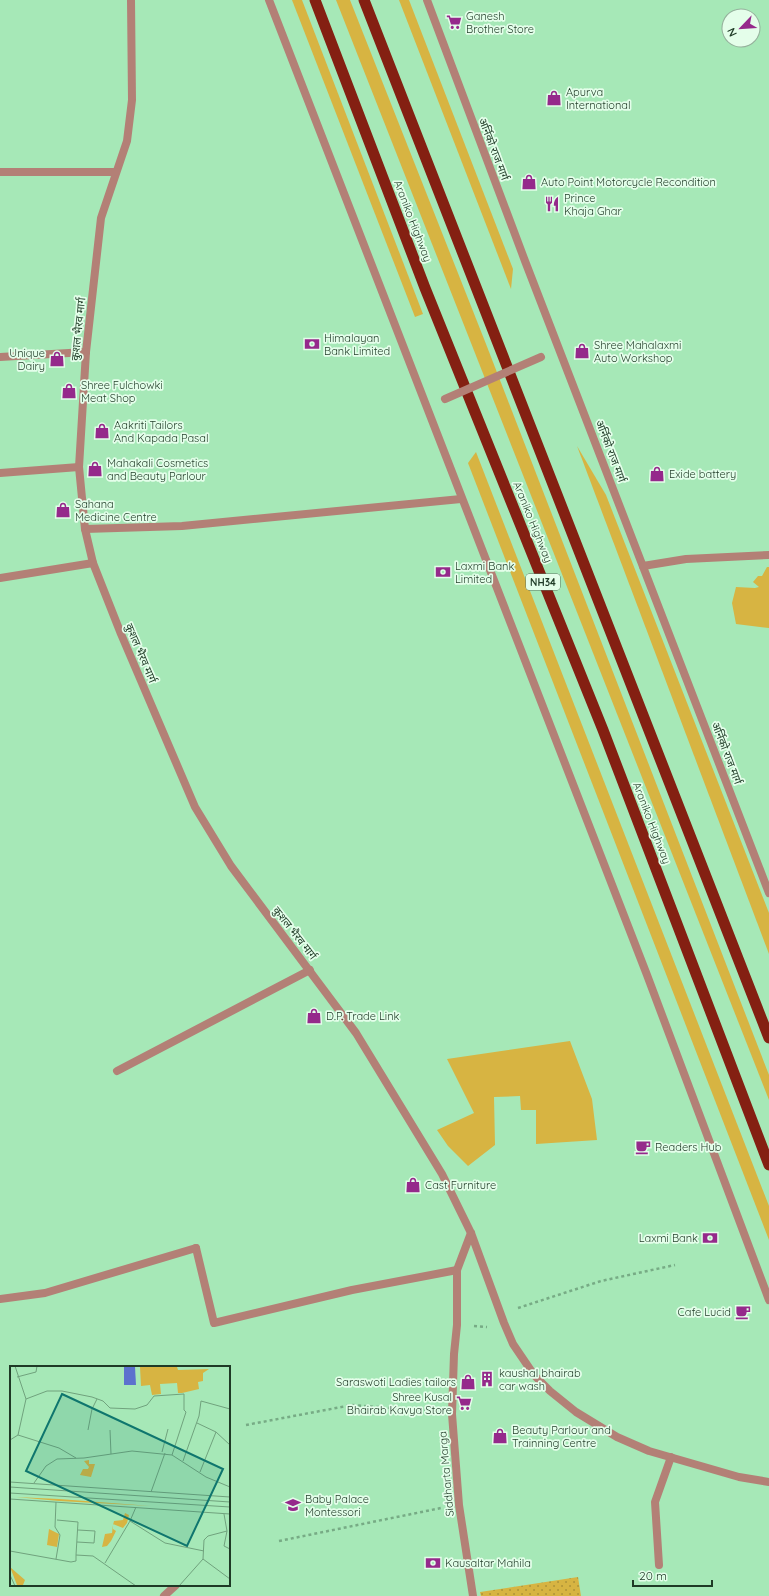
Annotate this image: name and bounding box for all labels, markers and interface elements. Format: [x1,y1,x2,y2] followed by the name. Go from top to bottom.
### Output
[721,8,761,48] north arrow
[466,9,534,36] place label: Ganesh Brother Store
[445,13,463,31] supermarket icon: Ganesh Brother Store
[724,26,740,39] text: N
[566,85,631,112] place label: Apurva International
[545,89,563,107] shop icon: Apurva International
[476,116,513,183] street label: अर्निको राज मार्ग
[520,173,538,191] shop icon: Auto Point Motorcycle Recondition
[541,175,716,189] place label: Auto Point Motorcycle Recondition
[391,178,435,264] street label: Araniko Highway
[564,191,623,218] place label: Prince Khaja Ghar
[543,195,561,213] restaurant icon: Prince Khaja Ghar
[68,296,88,361] street label: कुशल‌ भैरव मार्ग
[324,331,390,358] place label: Himalayan Bank Limited
[303,335,321,353] bank icon: Himalayan Bank Limited
[594,338,681,365] place label: Shree Mahalaxmi Auto Workshop
[573,342,591,360] shop icon: Shree Mahalaxmi Auto Workshop
[9,346,45,373] place label: Unique Dairy
[48,350,66,368] shop icon: Unique Dairy
[81,378,163,405] place label: Shree Fulchowki Meat Shop
[60,382,78,400] shop icon: Shree Fulchowki Meat Shop
[114,418,209,445] place label: Aakriti Tailors And Kapada Pasal
[593,418,630,485] street label: अर्निको राज मार्ग
[93,422,111,440] shop icon: Aakriti Tailors And Kapada Pasal
[107,456,208,483] place label: Mahakali Cosmetics and Beauty Parlour
[86,460,104,478] shop icon: Mahakali Cosmetics and Beauty Parlour
[648,465,666,483] shop icon: Exide battery
[669,467,736,481] place label: Exide battery
[510,479,556,565] street label: Araniko Highway
[75,497,157,524] place label: Sahana Medicine Centre
[54,501,72,519] shop icon: Sahana Medicine Centre
[455,559,514,586] place label: Laxmi Bank Limited
[434,563,452,581] bank icon: Laxmi Bank Limited
[526,574,560,590] road number: NH34
[122,621,160,686] street label: कुशल‌ भैरव मार्ग
[709,720,746,787] street label: अर्निको राज मार्ग
[630,780,674,866] street label: Araniko Highway
[270,904,321,963] street label: कुशल‌ भैरव मार्ग
[305,1007,323,1025] shop icon: D.P. Trade Link
[326,1009,400,1023] place label: D.P. Trade Link
[634,1138,652,1156] cafe icon: Readers Hub
[655,1140,722,1154] place label: Readers Hub
[404,1176,422,1194] shop icon: Cast Furniture
[425,1178,496,1192] place label: Cast Furniture
[701,1229,719,1247] bank icon: Laxmi Bank
[639,1231,698,1245] place label: Laxmi Bank
[734,1303,752,1321] cafe icon: Cafe Lucid
[678,1305,731,1319] place label: Cafe Lucid
[10,1366,230,1586] inset map
[499,1366,581,1393] place label: kaushal bhairab car wash
[478,1370,496,1388] building icon: kaushal bhairab car wash
[459,1373,477,1391] shop icon: Saraswoti Ladies tailors
[336,1375,456,1389] place label: Saraswoti Ladies tailors
[347,1390,452,1417] place label: Shree Kusal Bhairab Kavya Store
[455,1394,473,1412] supermarket icon: Shree Kusal Bhairab Kavya Store
[512,1423,611,1450] place label: Beauty Parlour and Trainning Centre
[491,1427,509,1445] shop icon: Beauty Parlour and Trainning Centre
[435,1431,457,1517] street label: Siddharta Marga
[305,1492,369,1519] place label: Baby Palace Montessori
[284,1496,302,1514] school or university icon: Baby Palace Montessori
[424,1554,442,1572] bank icon: Kausaltar Mahila
[445,1556,531,1570] place label: Kausaltar Mahila
[633,1562,712,1588] scale bar
[639,1568,667,1583] text: 20 m

